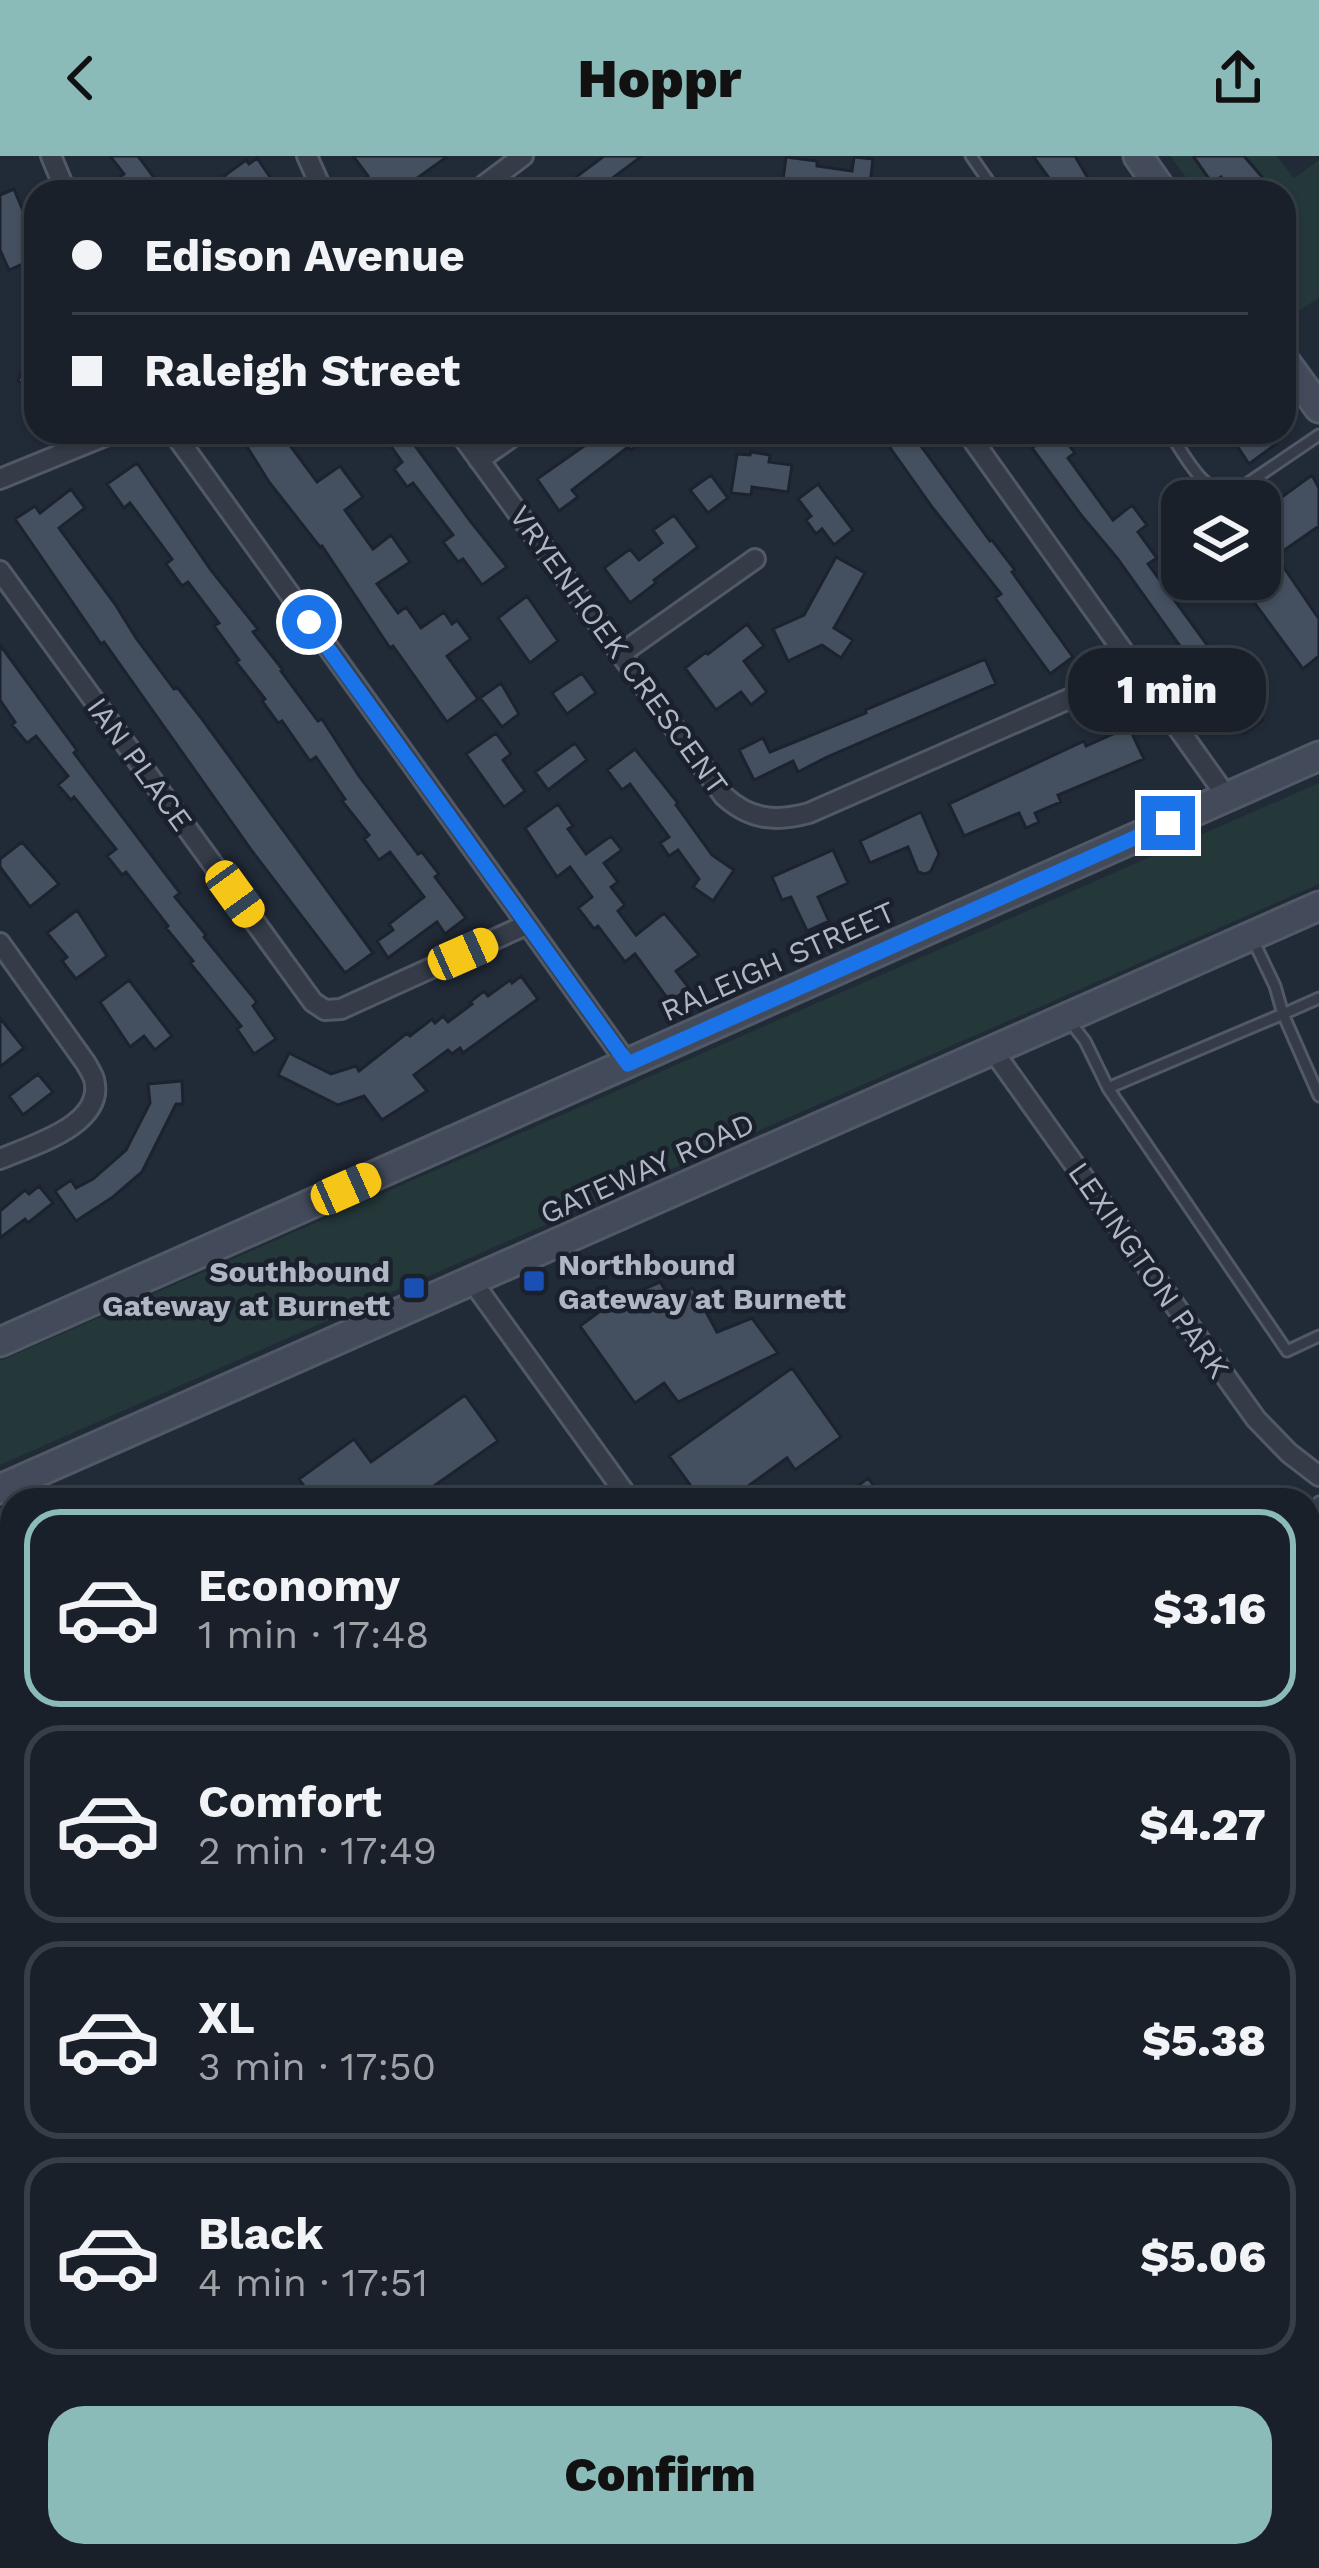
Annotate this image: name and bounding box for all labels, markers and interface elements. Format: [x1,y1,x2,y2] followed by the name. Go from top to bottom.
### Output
[48,45,114,111] icon: back
[1205,45,1271,111] icon: share
[578,47,741,110] text: Hoppr
[144,229,465,282] text: Edison Avenue
[144,344,460,397] text: Raleigh Street
[1161,480,1281,600] map controls
[1161,480,1281,600] button: layers
[502,499,736,801] street label: VRYENHOEK CRESCENT
[282,595,336,649] route start
[1069,649,1267,733] callout: 1 min
[1117,667,1217,712] text: 1 min
[80,691,200,837] street label: IAN PLACE
[1141,796,1195,850] route end
[199,854,271,934] car
[656,894,900,1028] street label: RALEIGH STREET
[423,923,503,985] car
[535,1105,759,1231] street label: GATEWAY ROAD
[1061,1155,1237,1385] street label: LEXINGTON PARK
[306,1158,386,1220] car
[558,1247,846,1316] place label: Northbound Gateway at Burnett
[102,1254,390,1323] place label: Southbound Gateway at Burnett
[521,1268,547,1294] marker: Northbound Gateway at Burnett
[401,1275,427,1301] marker: Southbound Gateway at Burnett
[54,1554,162,1662] icon: car
[198,1559,400,1612] text: Economy
[1153,1582,1266,1635] text: $3.16
[198,1612,429,1657] text: 1 min · 17:48
[54,1770,162,1878] icon: car
[198,1775,382,1828] text: Comfort
[1139,1798,1266,1851] text: $4.27
[198,1828,437,1873] text: 2 min · 17:49
[54,1986,162,2094] icon: car
[198,1991,255,2044] text: XL
[1142,2014,1266,2067] text: $5.38
[198,2044,436,2089] text: 3 min · 17:50
[54,2202,162,2310] icon: car
[198,2207,323,2260] text: Black
[1140,2230,1266,2283] text: $5.06
[198,2260,428,2305] text: 4 min · 17:51
[48,2406,1272,2544] button: Confirm

